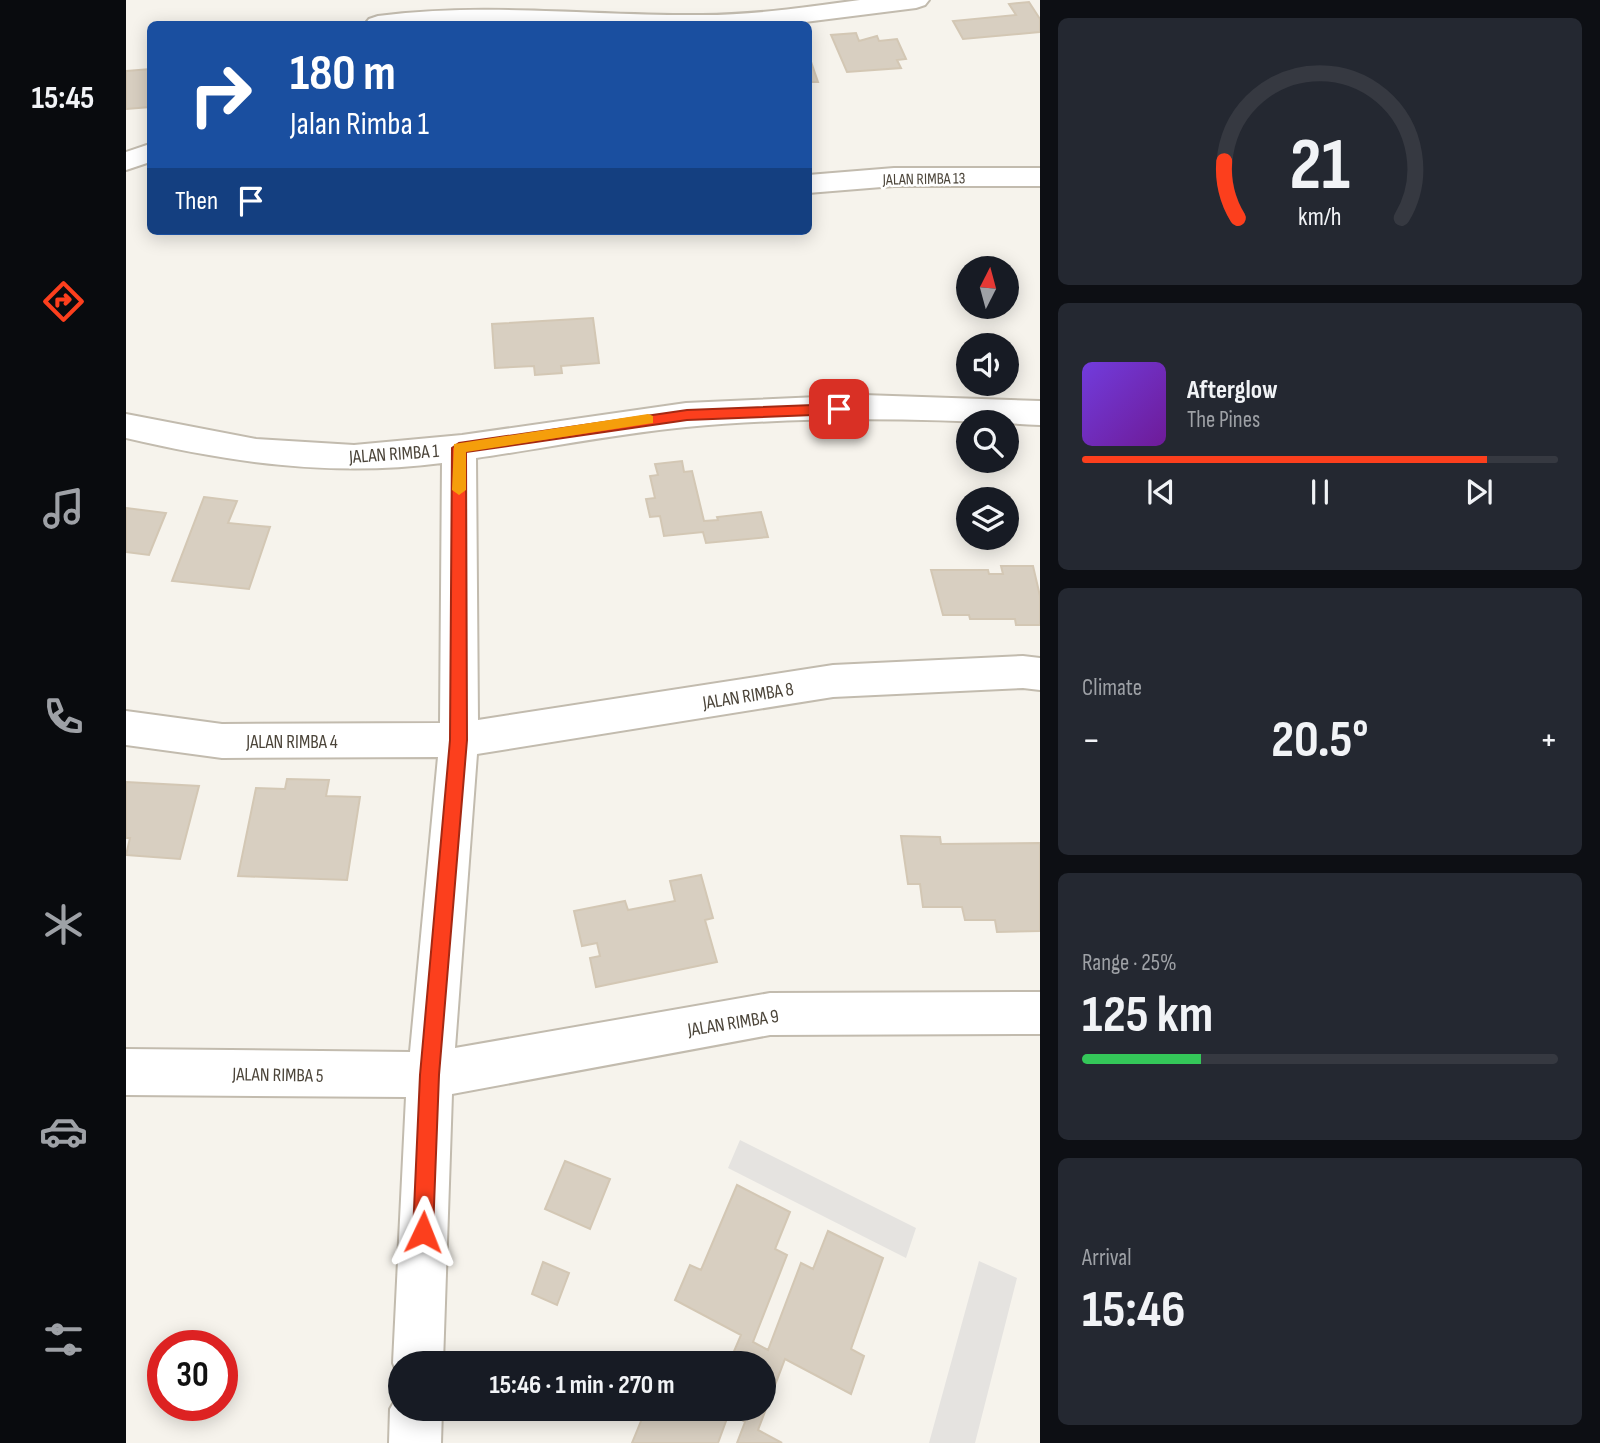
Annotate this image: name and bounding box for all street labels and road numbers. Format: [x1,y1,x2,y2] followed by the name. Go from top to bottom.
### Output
[882,169,966,190] street label: JALAN RIMBA 13
[347,440,440,469] street label: JALAN RIMBA 1
[700,678,795,715] street label: JALAN RIMBA 8
[245,731,338,754] street label: JALAN RIMBA 4
[685,1005,780,1042] street label: JALAN RIMBA 9
[231,1063,324,1088] street label: JALAN RIMBA 5

